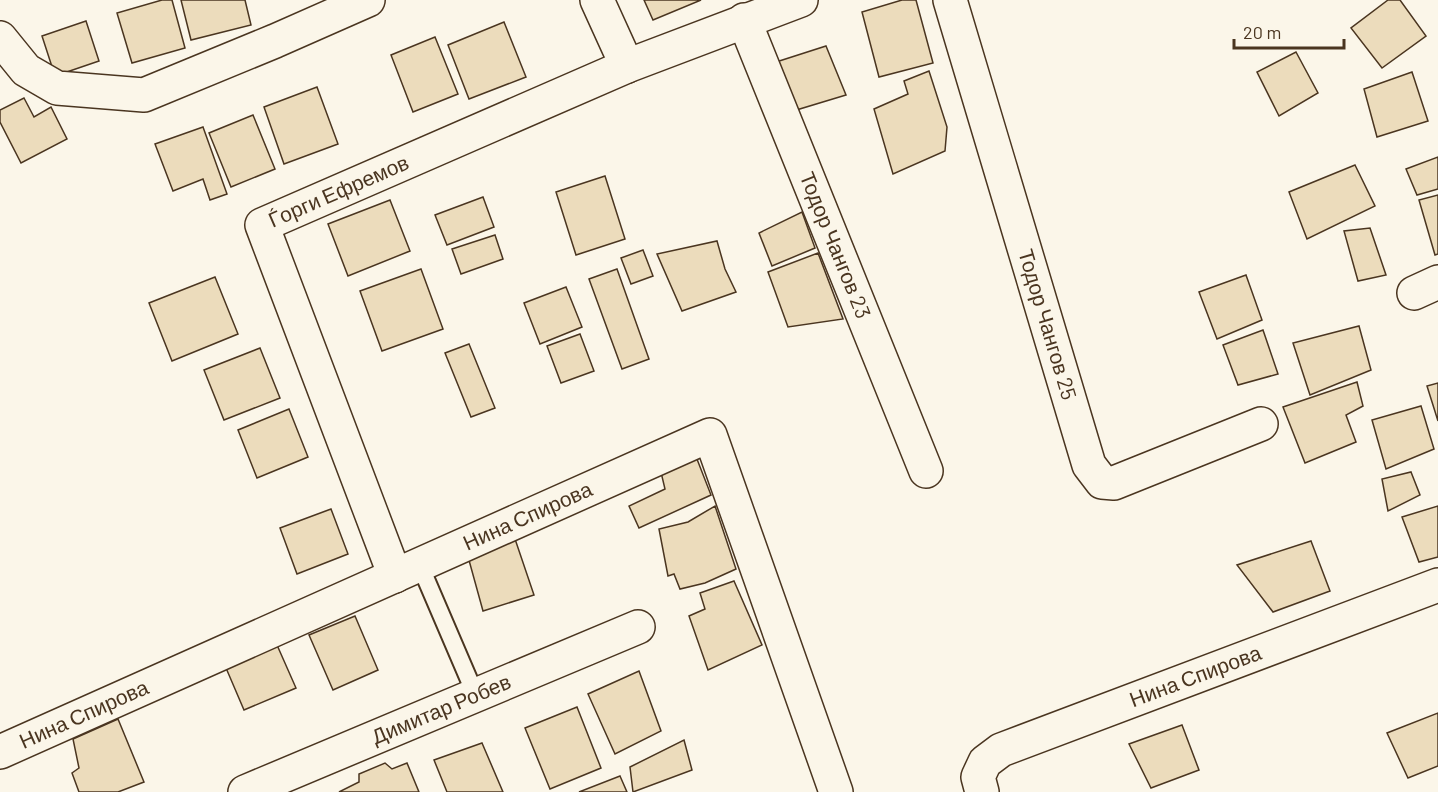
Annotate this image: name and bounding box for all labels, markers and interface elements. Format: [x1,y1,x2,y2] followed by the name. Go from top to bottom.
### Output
[1234,12,1344,50] scale bar
[1243,21,1281,43] text: 20 m
[264,149,412,232] street label: Ѓорги Ефремов
[796,168,877,322] street label: Тодор Чангов 23
[1014,246,1083,403] street label: Тодор Чангов 25
[459,475,596,555] street label: Нина Спирова
[1126,639,1265,711] street label: Нина Спирова
[367,668,514,748] street label: Димитар Робев
[15,673,152,753] street label: Нина Спирова

